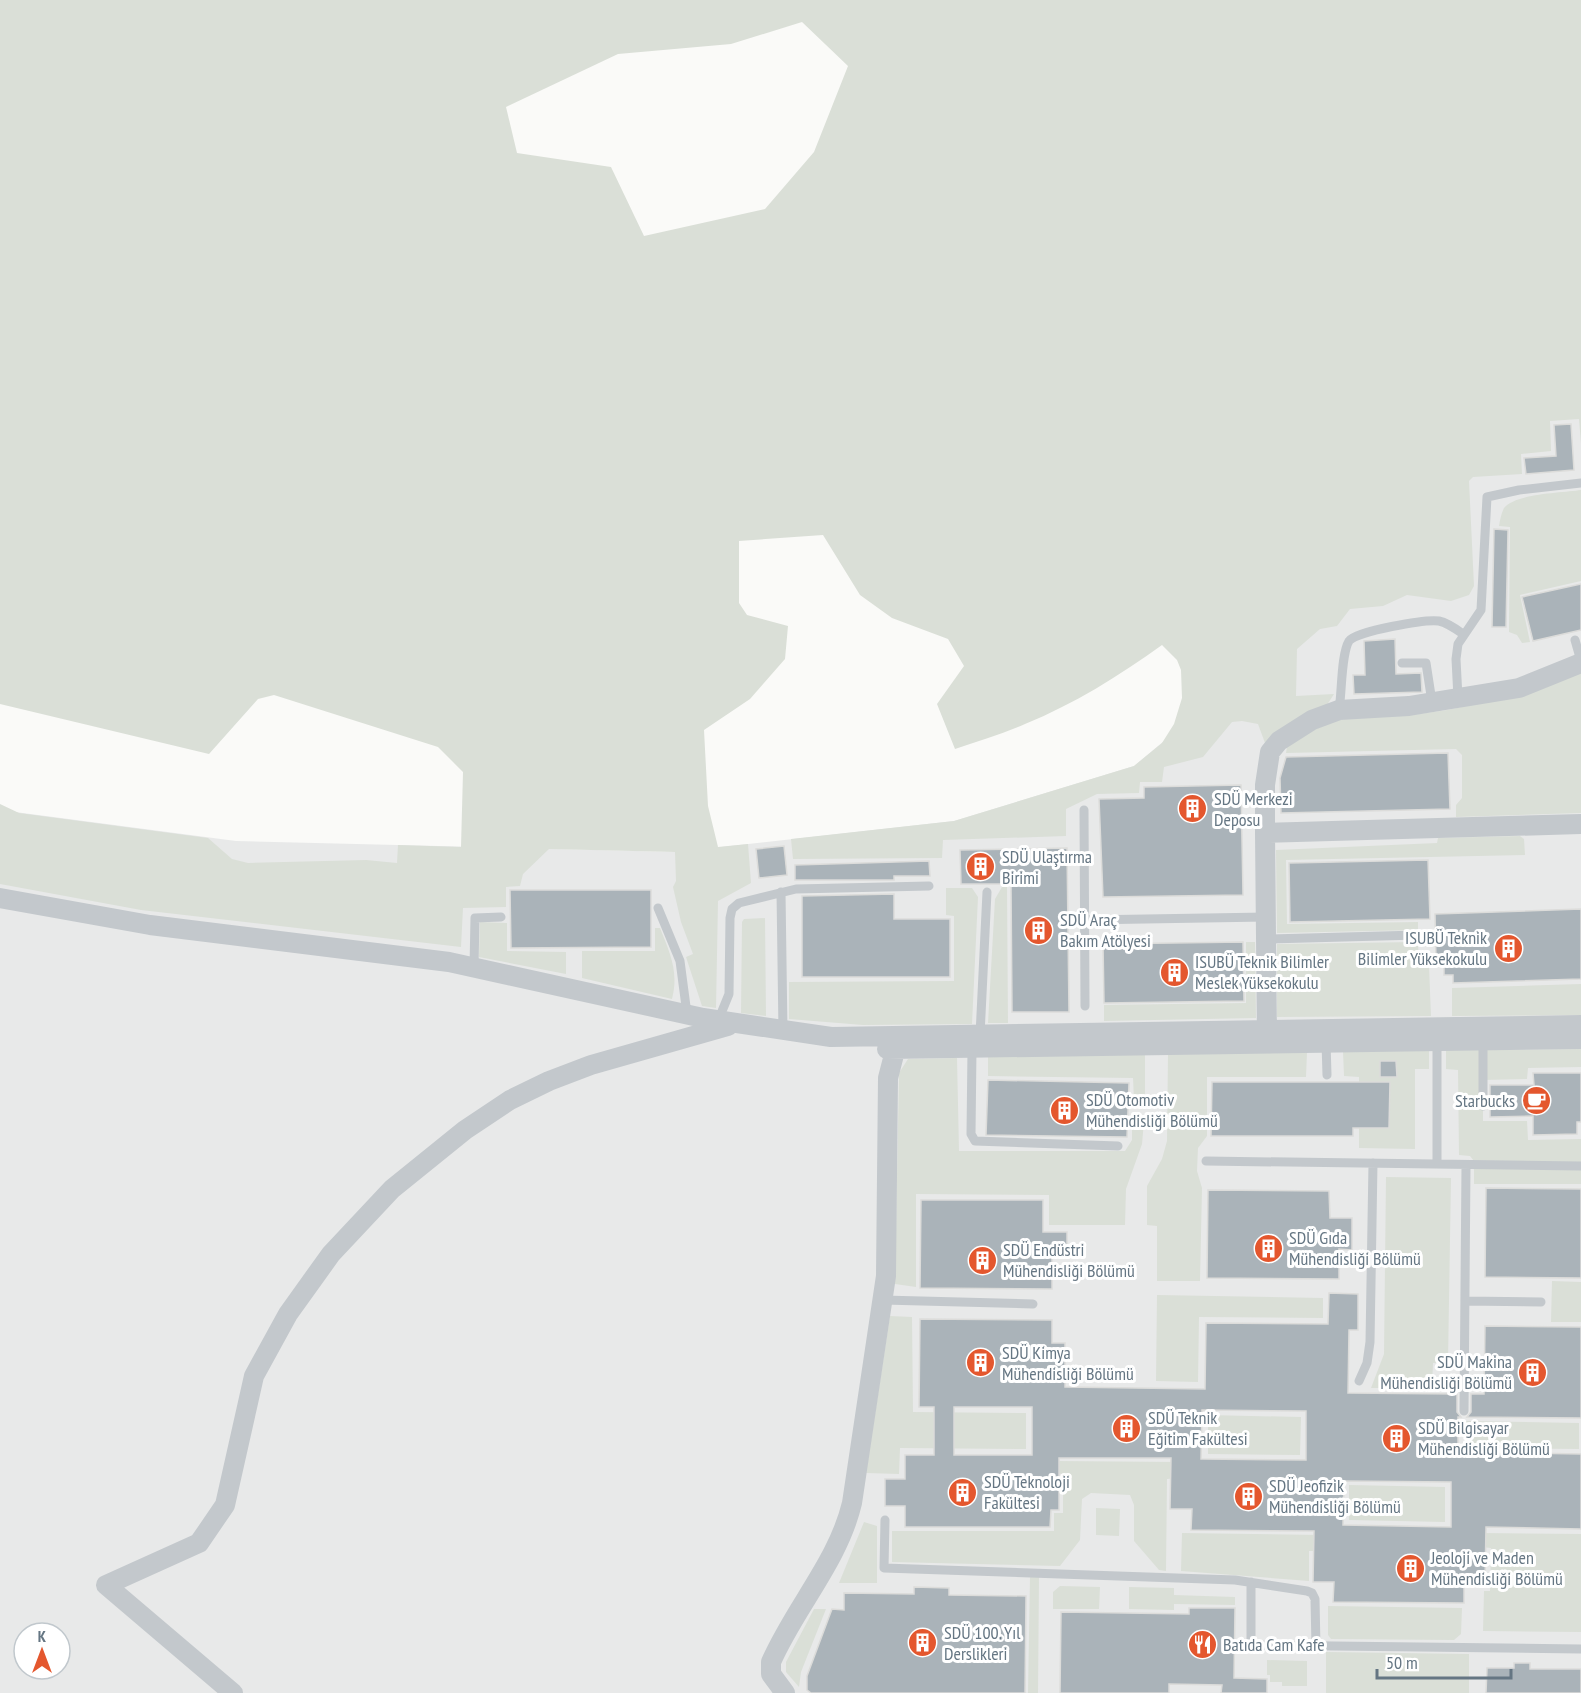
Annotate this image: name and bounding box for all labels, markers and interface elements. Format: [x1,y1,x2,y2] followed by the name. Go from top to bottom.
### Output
[1214,787,1293,831] place label: SDÜ Merkezi Deposu
[1177,793,1209,825] building icon: SDÜ Merkezi Deposu
[1002,845,1092,889] place label: SDÜ Ulaştırma Birimi
[965,851,997,883] building icon: SDÜ Ulaştırma Birimi
[1060,908,1151,952] place label: SDÜ Araç Bakım Atölyesi
[1023,914,1055,946] building icon: SDÜ Araç Bakım Atölyesi
[1358,926,1487,970] place label: ISUBÜ Teknik Bilimler Yüksekokulu
[1492,932,1524,964] building icon: ISUBÜ Teknik Bilimler Yüksekokulu
[1195,950,1329,994] place label: ISUBÜ Teknik Bilimler Meslek Yüksekokulu
[1158,956,1190,988] building icon: ISUBÜ Teknik Bilimler Meslek Yüksekokulu
[1520,1085,1552,1117] cafe icon: Starbucks
[1086,1088,1218,1132] place label: SDÜ Otomotiv Mühendisliği Bölümü
[1455,1089,1515,1112] place label: Starbucks
[1049,1094,1081,1126] building icon: SDÜ Otomotiv Mühendisliği Bölümü
[1289,1226,1421,1270] place label: SDÜ Gıda Mühendisliği Bölümü
[1252,1232,1284,1264] building icon: SDÜ Gıda Mühendisliği Bölümü
[1003,1238,1135,1282] place label: SDÜ Endüstri Mühendisliği Bölümü
[966,1244,998,1276] building icon: SDÜ Endüstri Mühendisliği Bölümü
[1002,1341,1134,1385] place label: SDÜ Kimya Mühendisliği Bölümü
[965,1347,997,1379] building icon: SDÜ Kimya Mühendisliği Bölümü
[1380,1350,1512,1394] place label: SDÜ Makina Mühendisliği Bölümü
[1517,1356,1549,1388] building icon: SDÜ Makina Mühendisliği Bölümü
[1148,1406,1248,1450] place label: SDÜ Teknik Eğitim Fakültesi
[1111,1412,1143,1444] building icon: SDÜ Teknik Eğitim Fakültesi
[1418,1416,1550,1460] place label: SDÜ Bilgisayar Mühendisliği Bölümü
[1381,1422,1413,1454] building icon: SDÜ Bilgisayar Mühendisliği Bölümü
[984,1470,1070,1514] place label: SDÜ Teknoloji Fakültesi
[1269,1474,1401,1518] place label: SDÜ Jeofizik Mühendisliği Bölümü
[947,1476,979,1508] building icon: SDÜ Teknoloji Fakültesi
[1232,1480,1264,1512] building icon: SDÜ Jeofizik Mühendisliği Bölümü
[1430,1546,1563,1590] place label: Jeoloji ve Maden Mühendisliği Bölümü
[1394,1552,1426,1584] building icon: Jeoloji ve Maden Mühendisliği Bölümü
[12,1621,72,1681] north arrow
[944,1621,1021,1665] place label: SDÜ 100. Yıl Derslikleri
[38,1626,47,1646] text: K
[907,1627,939,1659] building icon: SDÜ 100. Yıl Derslikleri
[1186,1629,1218,1661] restaurant icon: Batıda Cam Kafe
[1223,1633,1325,1656] place label: Batıda Cam Kafe
[1377,1642,1510,1680] scale bar
[1386,1651,1418,1674] text: 50 m

